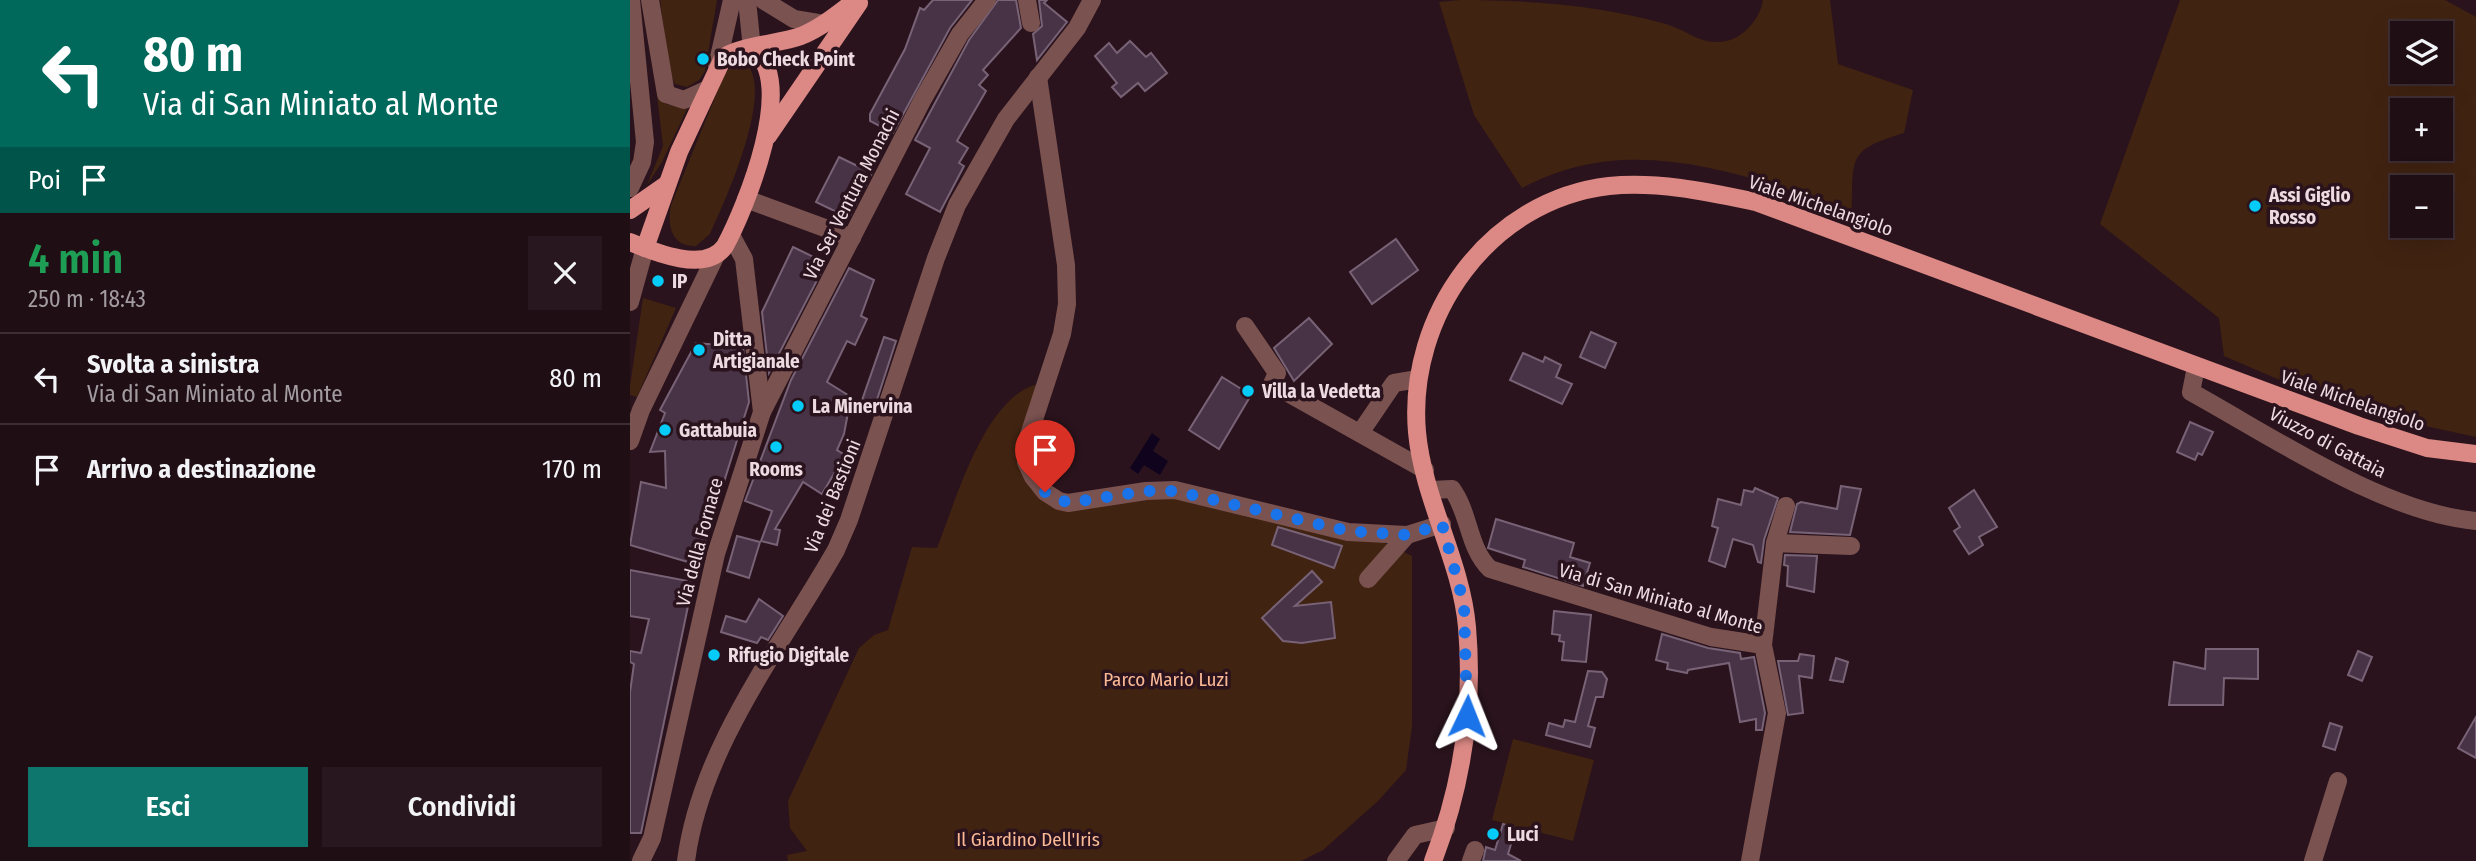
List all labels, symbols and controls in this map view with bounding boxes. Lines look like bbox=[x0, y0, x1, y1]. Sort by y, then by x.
map controls bbox=[2390, 21, 2453, 238]
button: layers bbox=[2390, 21, 2453, 84]
text: 80 m bbox=[143, 25, 243, 84]
icon: left bbox=[28, 28, 119, 119]
place label: Bobo Check Point bbox=[717, 48, 855, 71]
marker: Bobo Check Point bbox=[695, 51, 711, 67]
text: Via di San Miniato al Monte bbox=[143, 85, 499, 123]
button: + bbox=[2390, 98, 2453, 161]
street label: Via Ser Ventura Monachi bbox=[798, 105, 904, 283]
icon: arrive bbox=[75, 161, 113, 199]
text: Poi bbox=[28, 165, 61, 196]
street label: Viale Michelangiolo bbox=[1746, 170, 1896, 241]
button: − bbox=[2390, 175, 2453, 238]
place label: Assi Giglio Rosso bbox=[2268, 184, 2351, 229]
marker: Assi Giglio Rosso bbox=[2247, 198, 2263, 214]
text: 4 min bbox=[28, 234, 123, 284]
button: close bbox=[528, 236, 602, 310]
place label: IP bbox=[672, 270, 688, 293]
marker: IP bbox=[650, 273, 666, 289]
text: 250 m · 18:43 bbox=[28, 285, 146, 313]
place label: Ditta Artigianale bbox=[712, 328, 800, 373]
marker: Ditta Artigianale bbox=[691, 342, 707, 358]
text: Svolta a sinistra bbox=[87, 349, 259, 380]
icon: left bbox=[28, 360, 66, 398]
text: 80 m bbox=[549, 363, 602, 394]
street label: Viale Michelangiolo bbox=[2278, 365, 2428, 436]
text: Via di San Miniato al Monte bbox=[87, 380, 343, 408]
place label: Villa la Vedetta bbox=[1261, 380, 1381, 403]
marker: Villa la Vedetta bbox=[1240, 383, 1256, 399]
place label: La Minervina bbox=[812, 395, 913, 418]
marker: La Minervina bbox=[790, 398, 806, 414]
street label: Viuzzo di Gattaia bbox=[2265, 402, 2390, 483]
place label: Gattabuia bbox=[679, 419, 757, 442]
pin bbox=[1015, 420, 1075, 492]
marker: Gattabuia bbox=[657, 422, 673, 438]
icon: arrive bbox=[1026, 431, 1064, 469]
street label: Via dei Bastioni bbox=[799, 436, 866, 556]
marker: Rooms bbox=[768, 439, 784, 455]
icon: arrive bbox=[28, 451, 66, 489]
text: Arrivo a destinazione bbox=[87, 454, 316, 485]
text: 170 m bbox=[542, 454, 602, 485]
place label: Rooms bbox=[749, 458, 803, 481]
street label: Via della Fornace bbox=[671, 475, 728, 609]
street label: Via di San Miniato al Monte bbox=[1556, 558, 1766, 639]
place label: Rifugio Digitale bbox=[728, 644, 850, 667]
marker: Rifugio Digitale bbox=[706, 647, 722, 663]
park label: Parco Mario Luzi bbox=[1103, 668, 1229, 691]
position arrow bbox=[1430, 679, 1504, 753]
button: Esci bbox=[28, 767, 308, 847]
button: Condividi bbox=[322, 767, 602, 847]
place label: Luci bbox=[1507, 823, 1539, 846]
marker: Luci bbox=[1485, 826, 1501, 842]
park label: Il Giardino Dell'Iris bbox=[956, 828, 1100, 851]

